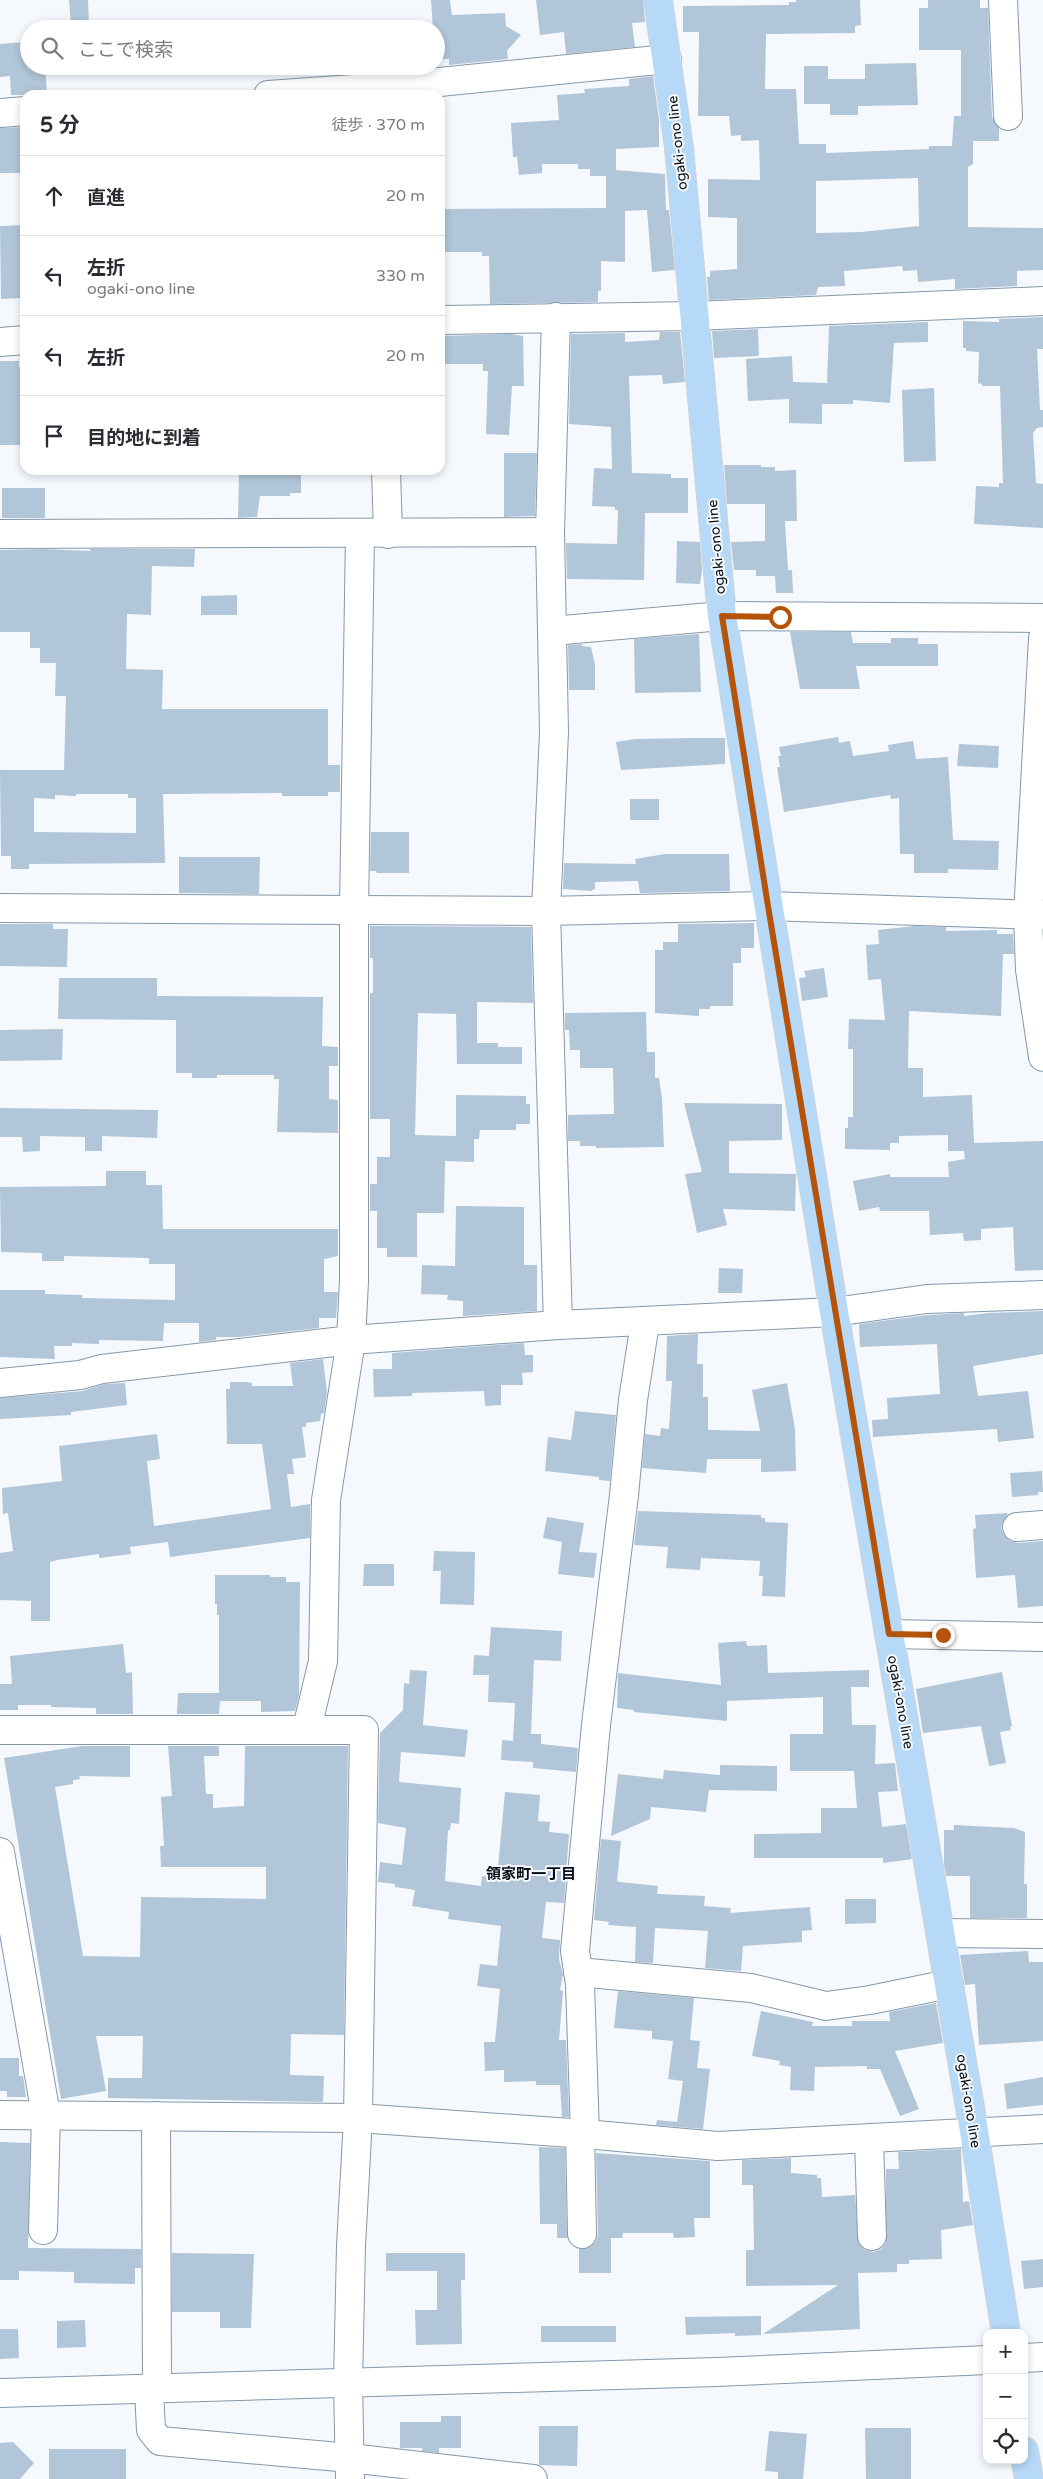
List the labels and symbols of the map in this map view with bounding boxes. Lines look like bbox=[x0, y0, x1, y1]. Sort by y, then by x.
street label: ogaki-ono line bbox=[664, 95, 691, 191]
street label: ogaki-ono line bbox=[704, 499, 729, 595]
route start bbox=[769, 606, 792, 629]
route end bbox=[932, 1624, 955, 1647]
street label: ogaki-ono line bbox=[884, 1654, 917, 1750]
district label: 領家町一丁目 bbox=[486, 1865, 576, 1883]
street label: ogaki-ono line bbox=[953, 2053, 984, 2149]

